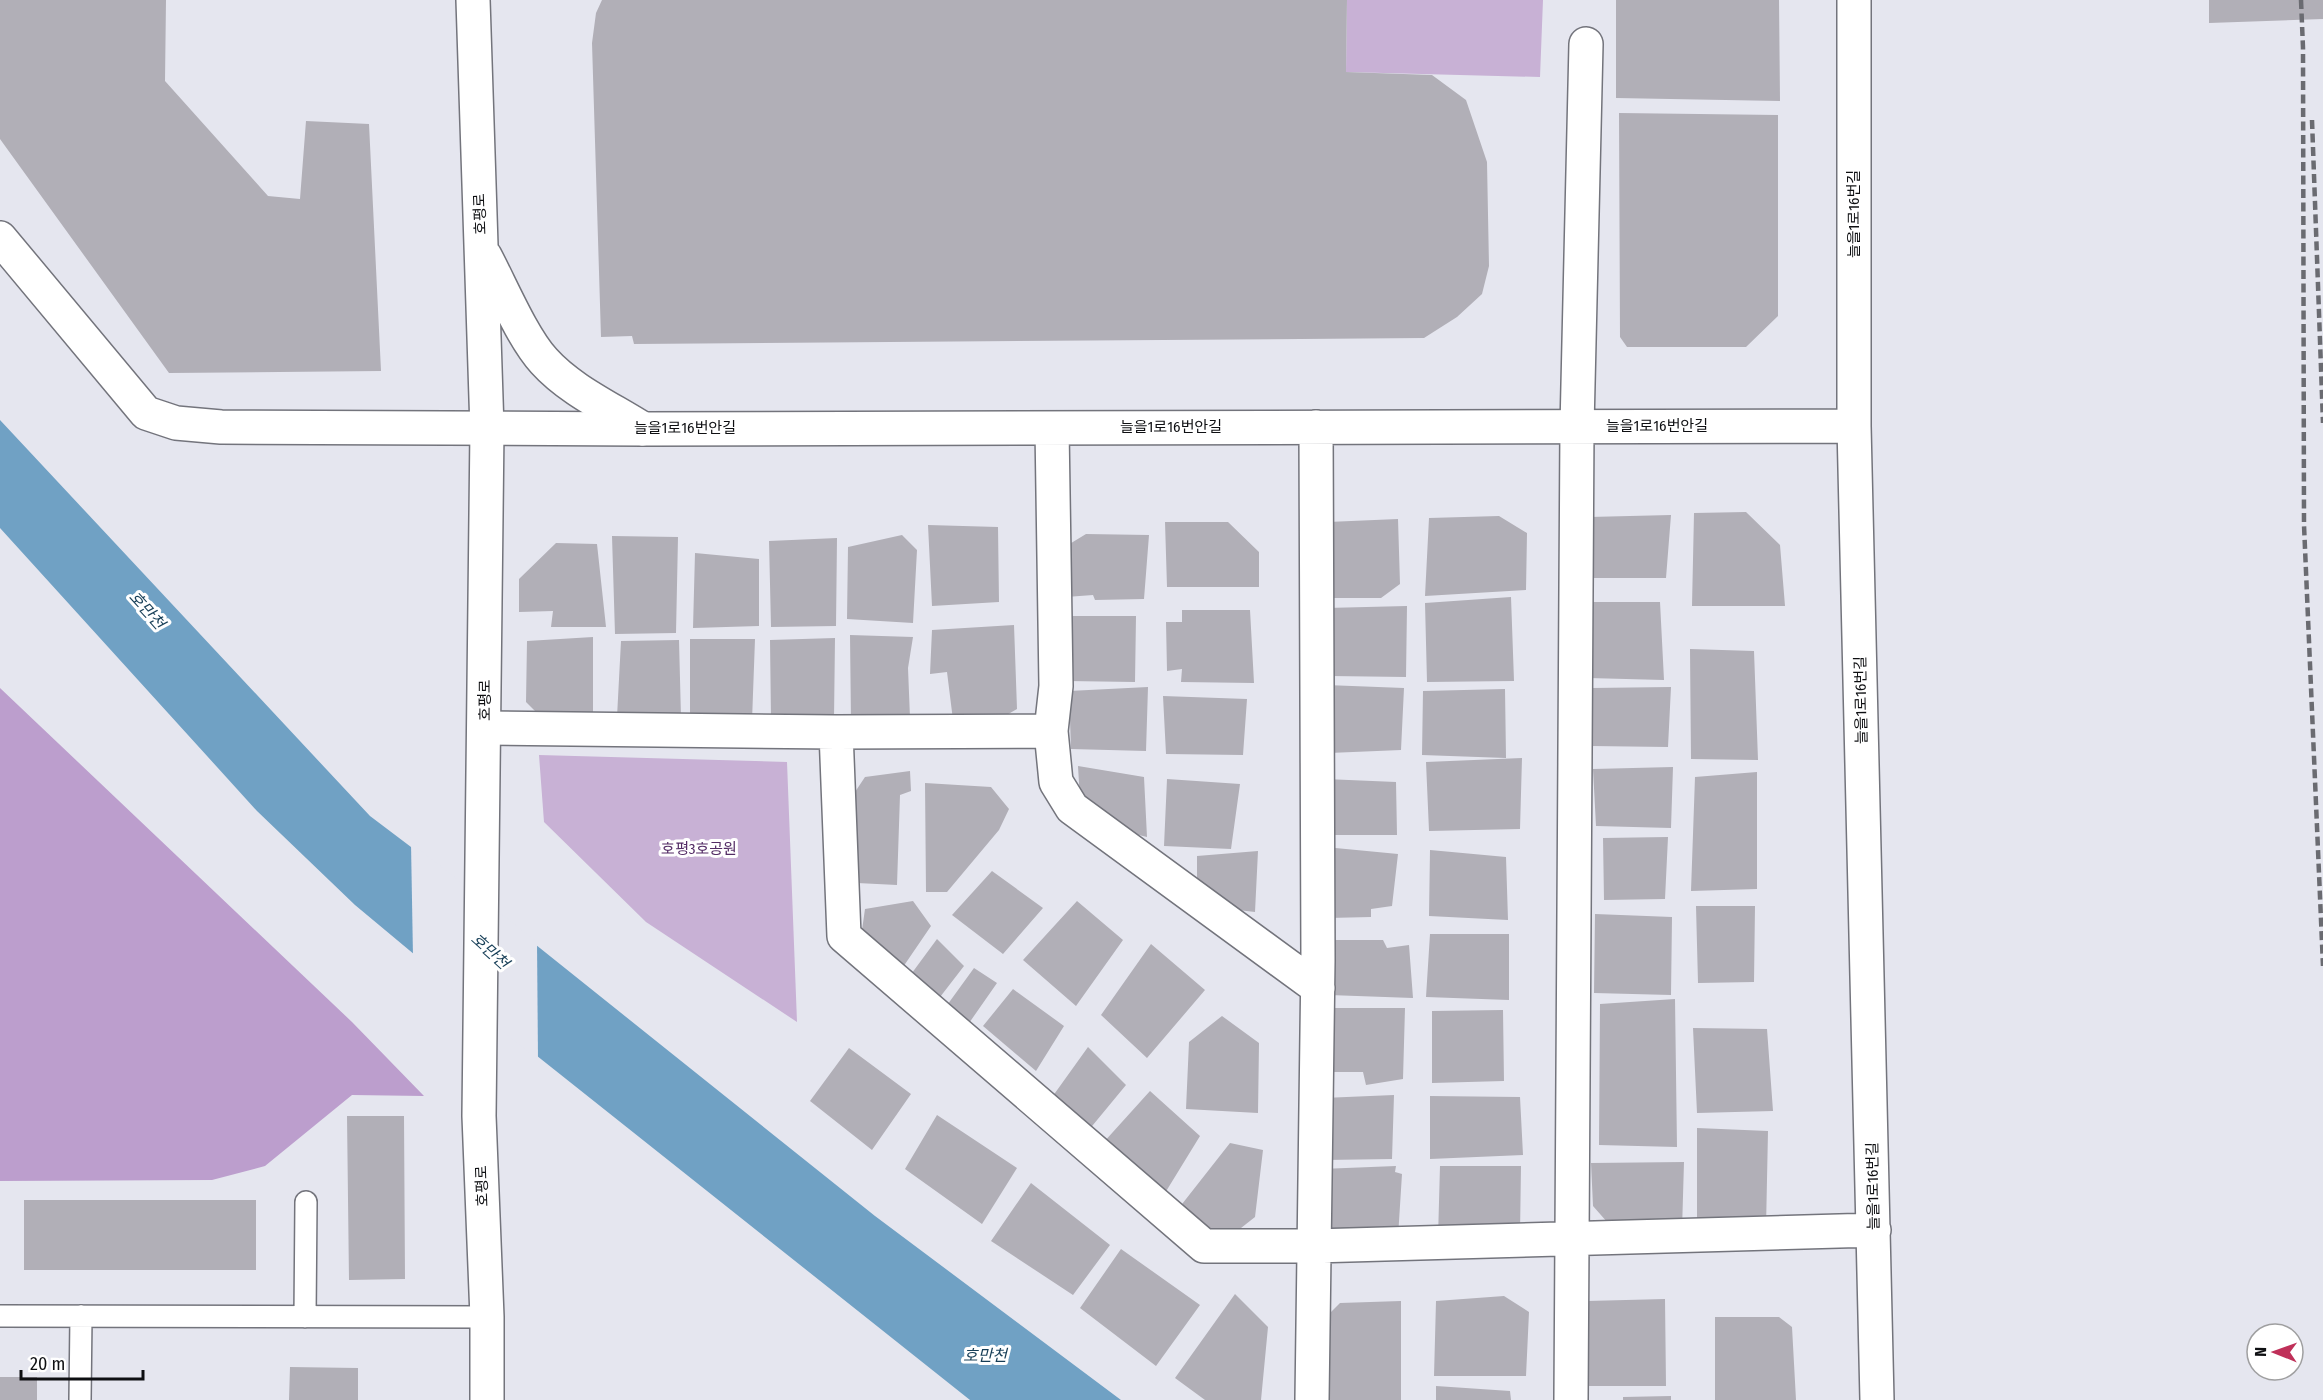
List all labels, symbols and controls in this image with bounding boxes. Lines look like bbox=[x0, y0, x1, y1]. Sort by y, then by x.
street label: 늘을1로16번길 bbox=[1845, 170, 1863, 258]
street label: 호평로 bbox=[470, 193, 490, 235]
street label: 늘을1로16번안길 bbox=[1606, 417, 1708, 435]
street label: 늘을1로16번안길 bbox=[1120, 418, 1222, 436]
street label: 늘을1로16번안길 bbox=[634, 419, 736, 437]
water label: 호만천 bbox=[125, 587, 170, 634]
street label: 늘을1로16번길 bbox=[1851, 656, 1871, 744]
street label: 호평로 bbox=[476, 679, 494, 721]
park label: 호평3호공원 bbox=[661, 840, 737, 858]
water label: 호만천 bbox=[467, 929, 514, 974]
street label: 늘을1로16번길 bbox=[1863, 1142, 1883, 1230]
street label: 호평로 bbox=[472, 1165, 492, 1207]
north arrow bbox=[2245, 1322, 2305, 1382]
scale bar bbox=[21, 1343, 142, 1381]
water label: 호만천 bbox=[963, 1346, 1009, 1365]
text: N bbox=[2251, 1347, 2270, 1357]
text: 20 m bbox=[30, 1353, 65, 1375]

